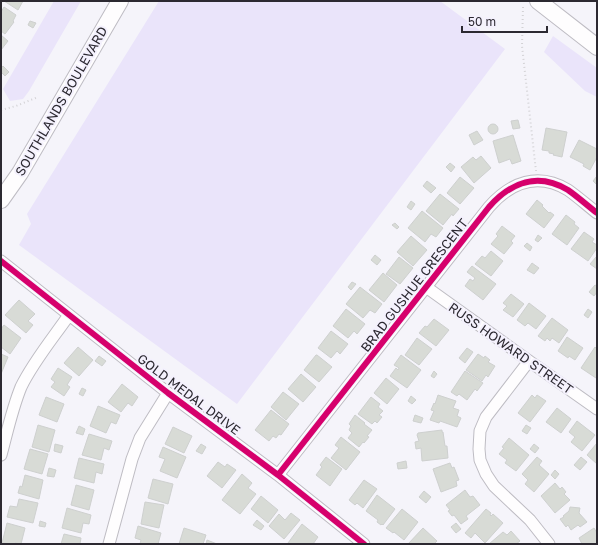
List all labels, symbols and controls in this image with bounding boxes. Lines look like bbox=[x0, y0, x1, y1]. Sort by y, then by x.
scale bar bbox=[462, 8, 547, 34]
text: 50 m bbox=[468, 14, 496, 29]
street label: SOUTHLANDS BOULEVARD bbox=[12, 23, 110, 179]
street label: BRAD GUSHUE CRESCENT bbox=[357, 215, 471, 355]
street label: RUSS HOWARD STREET bbox=[446, 299, 576, 397]
street label: GOLD MEDAL DRIVE bbox=[134, 350, 244, 438]

